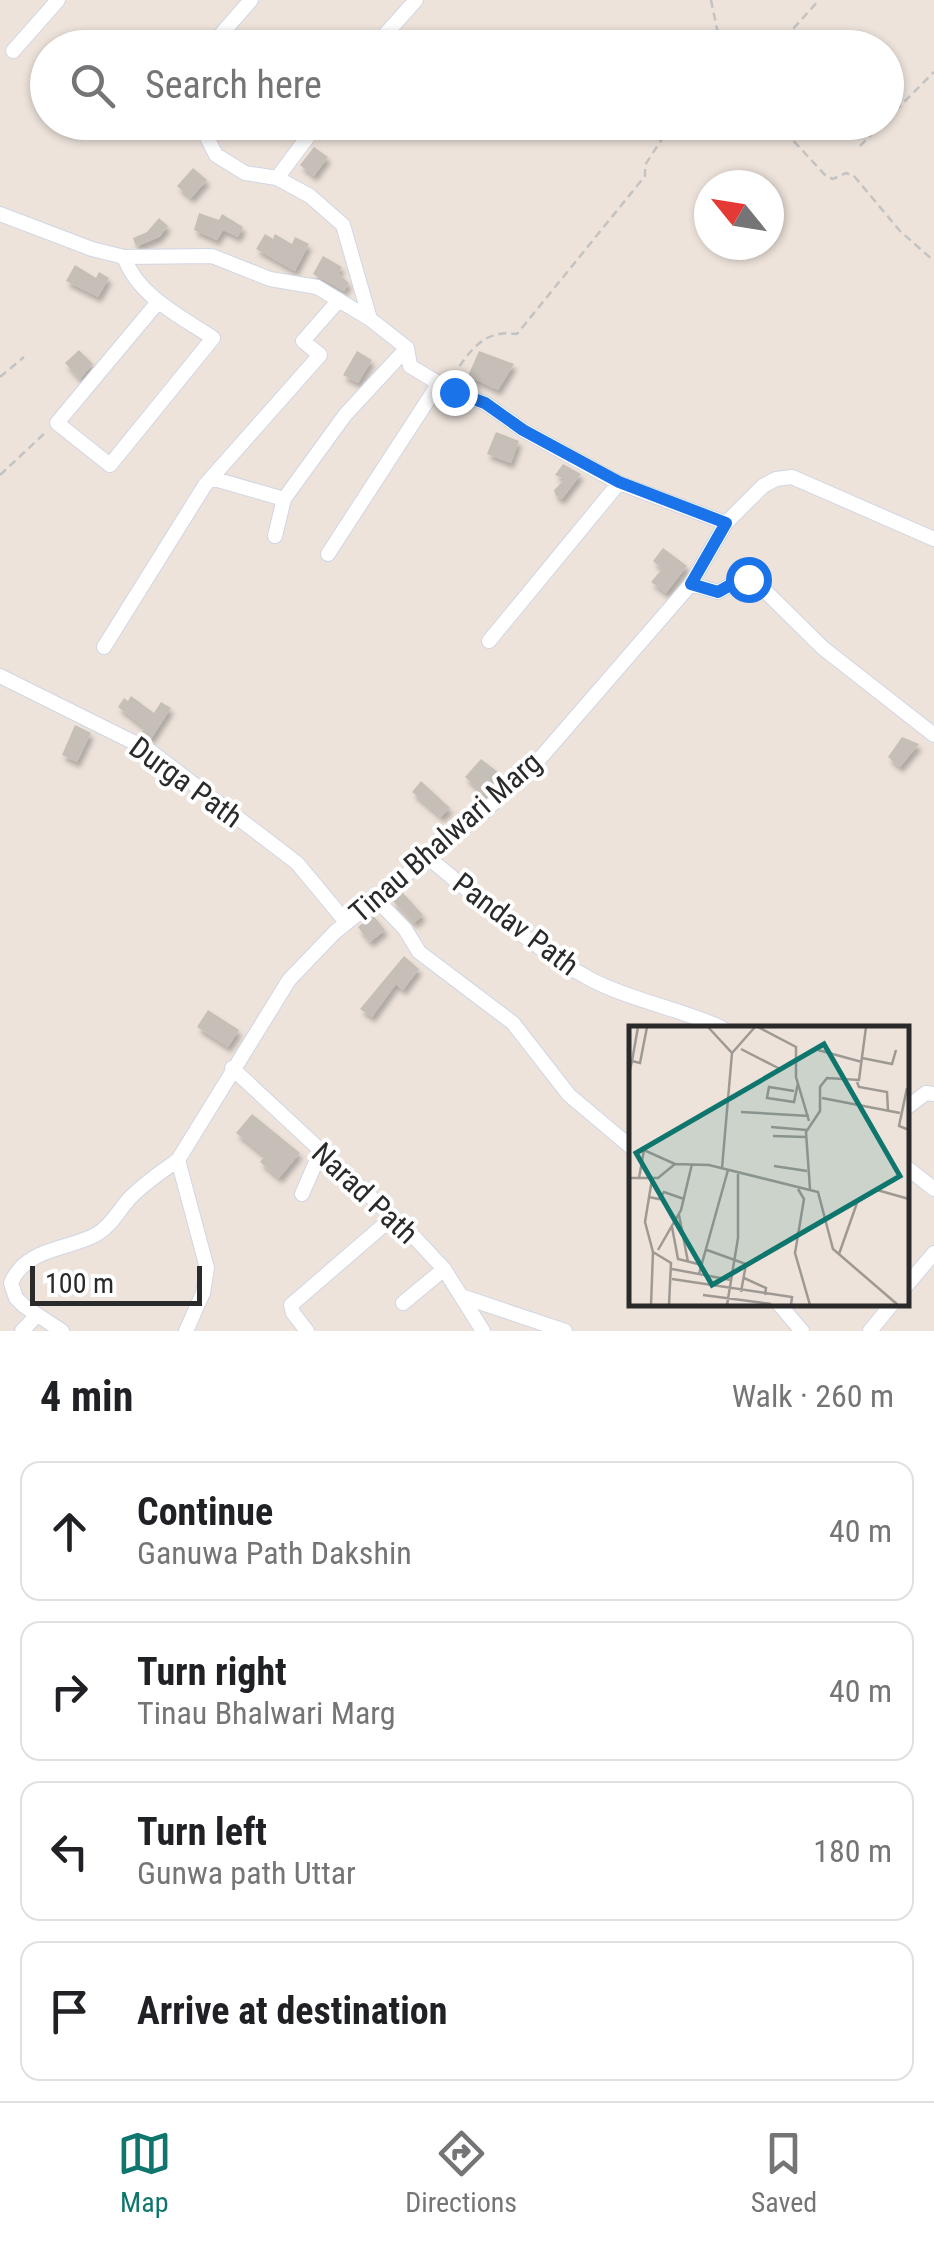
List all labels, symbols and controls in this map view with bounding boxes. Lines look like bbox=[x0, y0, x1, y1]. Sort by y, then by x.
search box bbox=[30, 30, 904, 140]
icon: search bbox=[65, 58, 120, 113]
text: Search here bbox=[145, 63, 322, 107]
north arrow bbox=[694, 170, 784, 260]
route end bbox=[432, 370, 478, 416]
route start bbox=[726, 557, 772, 603]
street label: Durga Path bbox=[123, 729, 249, 835]
street label: Tinau Bhalwari Marg bbox=[342, 744, 548, 930]
street label: Pandav Path bbox=[446, 865, 586, 983]
inset map bbox=[629, 1026, 909, 1306]
street label: Narad Path bbox=[305, 1135, 425, 1251]
scale bar bbox=[30, 1261, 202, 1306]
text: 100 m bbox=[45, 1267, 114, 1300]
text: 4 min bbox=[40, 1372, 133, 1421]
text: Walk · 260 m bbox=[732, 1377, 894, 1415]
text: Continue bbox=[137, 1490, 273, 1534]
icon: ahead bbox=[42, 1504, 97, 1559]
text: 40 m bbox=[829, 1512, 892, 1550]
text: Ganuwa Path Dakshin bbox=[137, 1534, 412, 1572]
text: Turn right bbox=[137, 1650, 287, 1694]
icon: right bbox=[42, 1664, 97, 1719]
text: 40 m bbox=[829, 1672, 892, 1710]
text: Tinau Bhalwari Marg bbox=[137, 1694, 396, 1732]
text: Turn left bbox=[137, 1810, 267, 1854]
icon: left bbox=[42, 1824, 97, 1879]
text: 180 m bbox=[813, 1832, 892, 1870]
text: Gunwa path Uttar bbox=[137, 1854, 356, 1892]
icon: arrive bbox=[42, 1984, 97, 2039]
text: Arrive at destination bbox=[137, 1989, 447, 2033]
tab: Map bbox=[117, 2126, 172, 2219]
tab: Directions bbox=[405, 2126, 517, 2219]
tab: Saved bbox=[751, 2126, 817, 2219]

